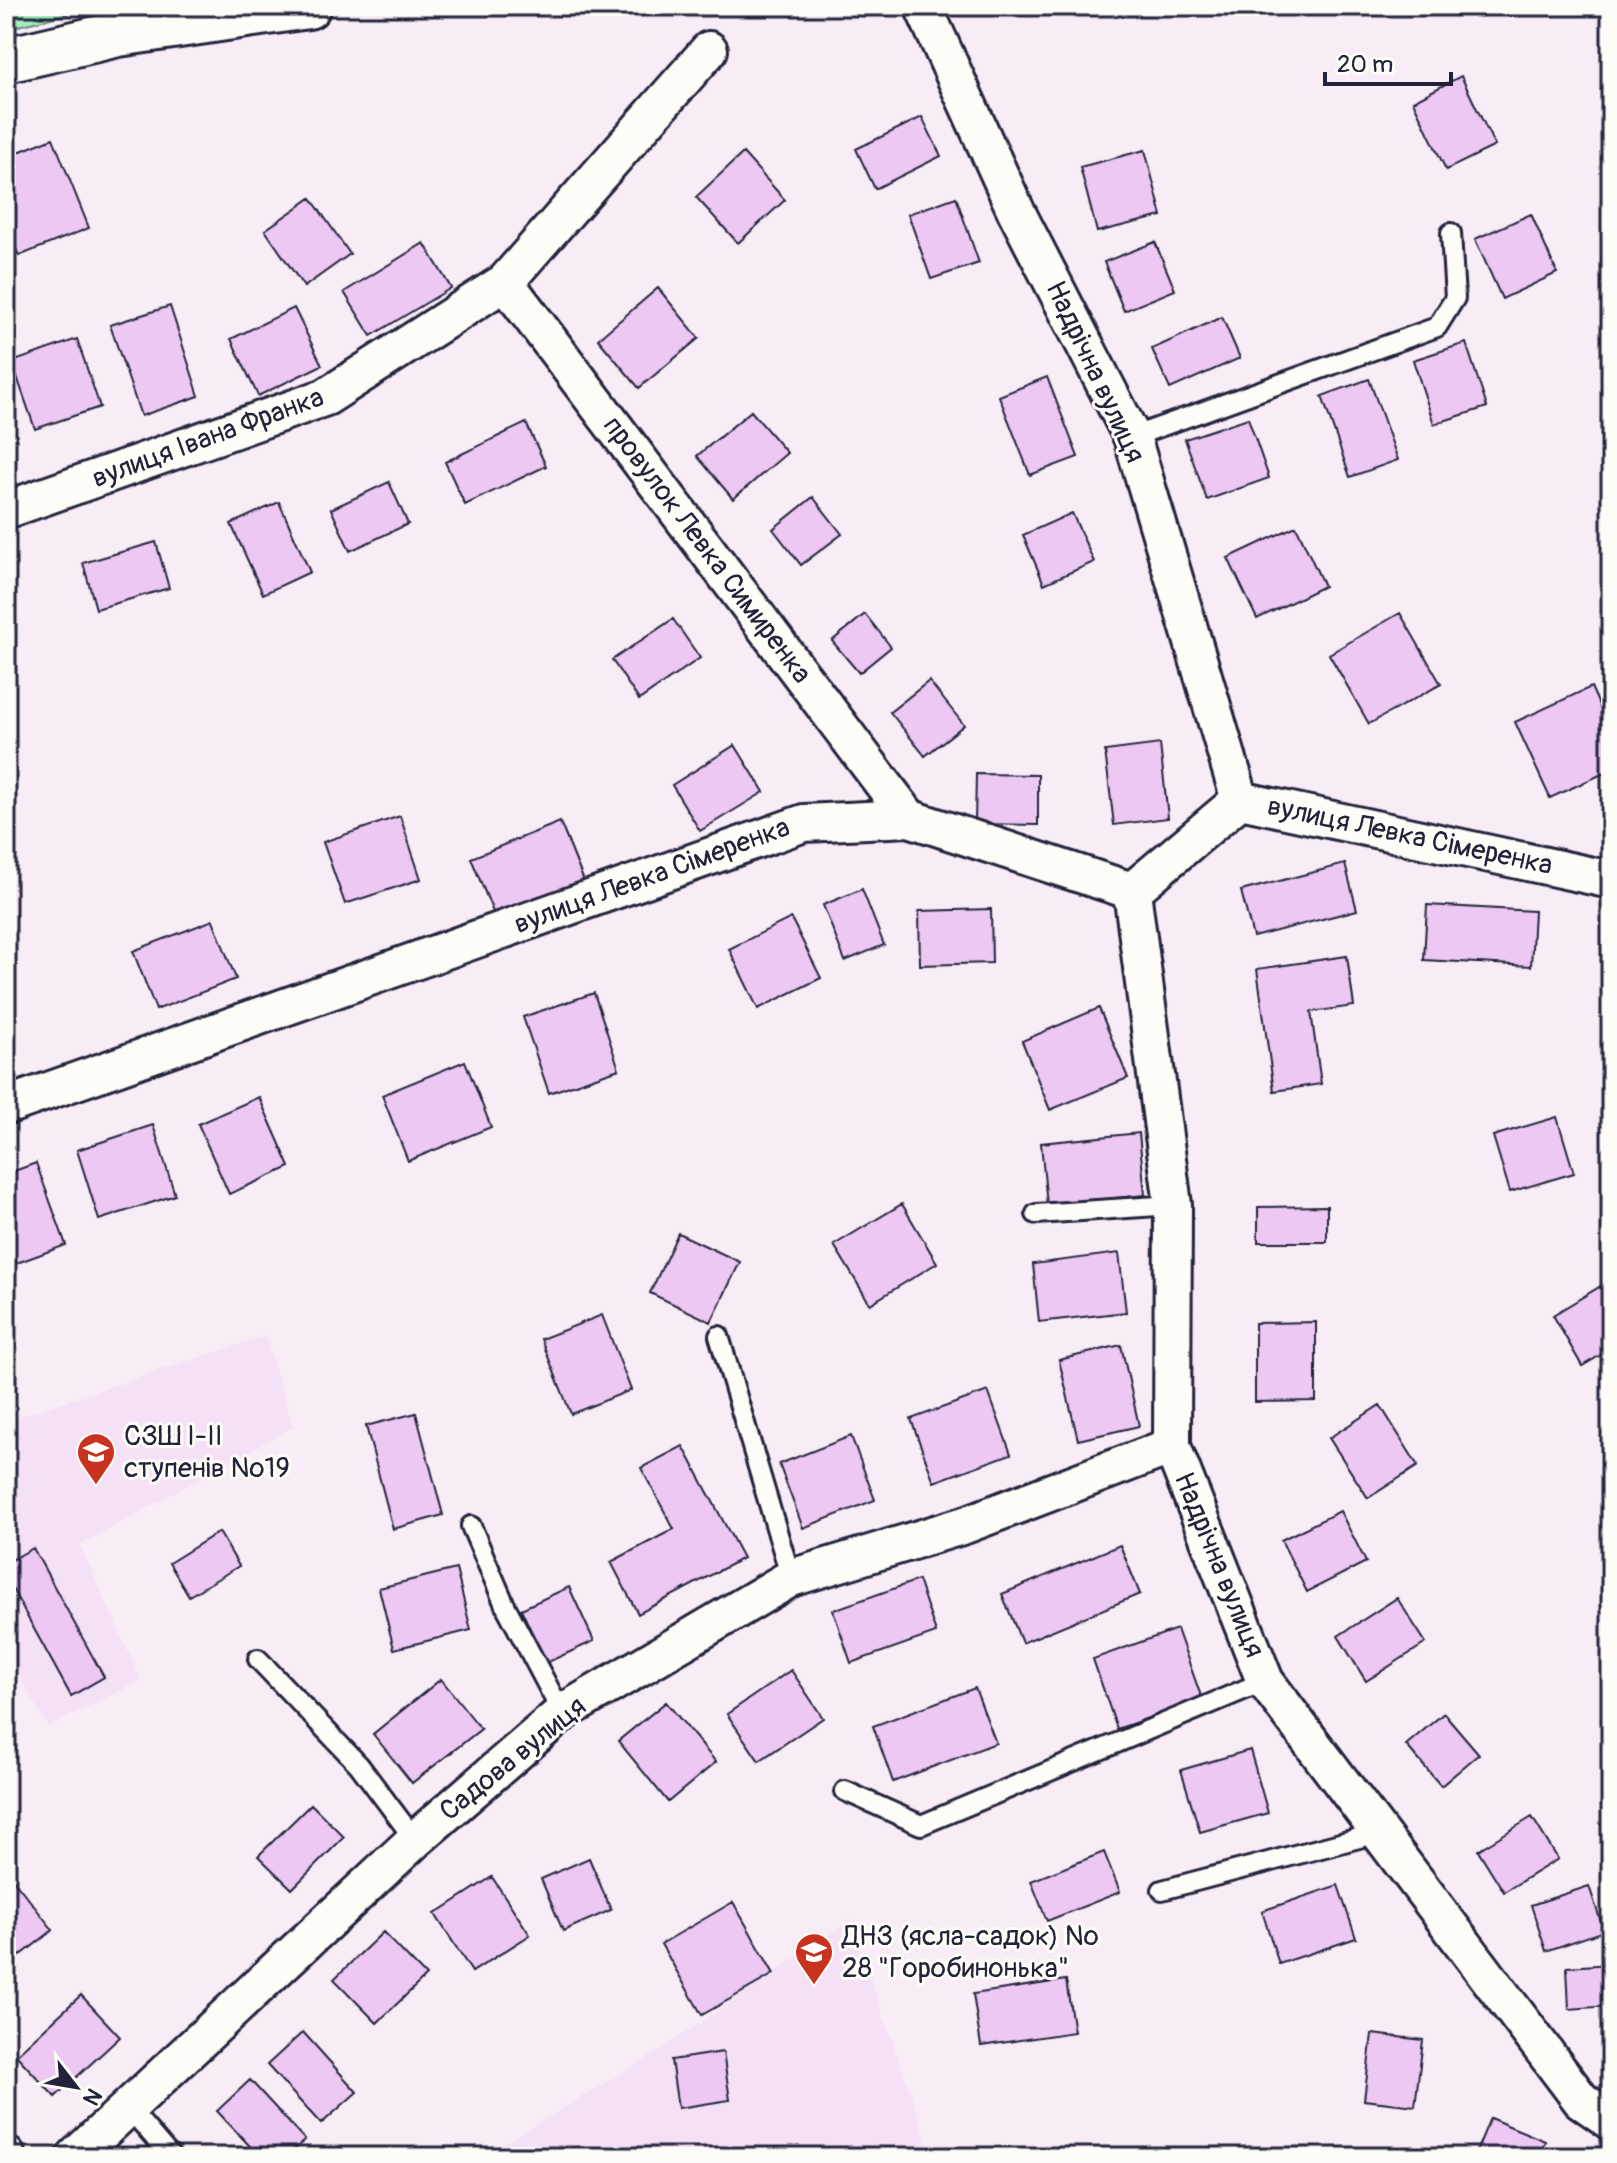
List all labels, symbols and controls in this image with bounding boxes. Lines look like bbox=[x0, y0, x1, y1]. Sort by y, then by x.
scale bar bbox=[1325, 36, 1451, 86]
text: 20 m bbox=[1337, 50, 1393, 79]
street label: Надрічна вулиця bbox=[1038, 276, 1152, 468]
street label: вулиця Івана Франка bbox=[87, 380, 329, 496]
street label: провулок Левка Симиренка bbox=[595, 409, 819, 691]
street label: вулиця Левка Сімеренка bbox=[1264, 789, 1556, 883]
street label: вулиця Левка Сімеренка bbox=[509, 810, 795, 942]
place label: СЗШ I-II ступенів №19 bbox=[124, 1419, 290, 1486]
school or university icon: СЗШ I-II ступенів №19 bbox=[75, 1431, 117, 1486]
street label: Надрічна вулиця bbox=[1166, 1467, 1272, 1663]
street label: Садова вулиця bbox=[433, 1689, 593, 1829]
place label: ДНЗ (ясла-садок) № 28 "Горобинонька" bbox=[841, 1919, 1099, 1986]
school or university icon: ДНЗ (ясла-садок) № 28 "Горобинонька" bbox=[793, 1931, 835, 1986]
north arrow bbox=[36, 2047, 116, 2127]
text: N bbox=[76, 2083, 108, 2110]

